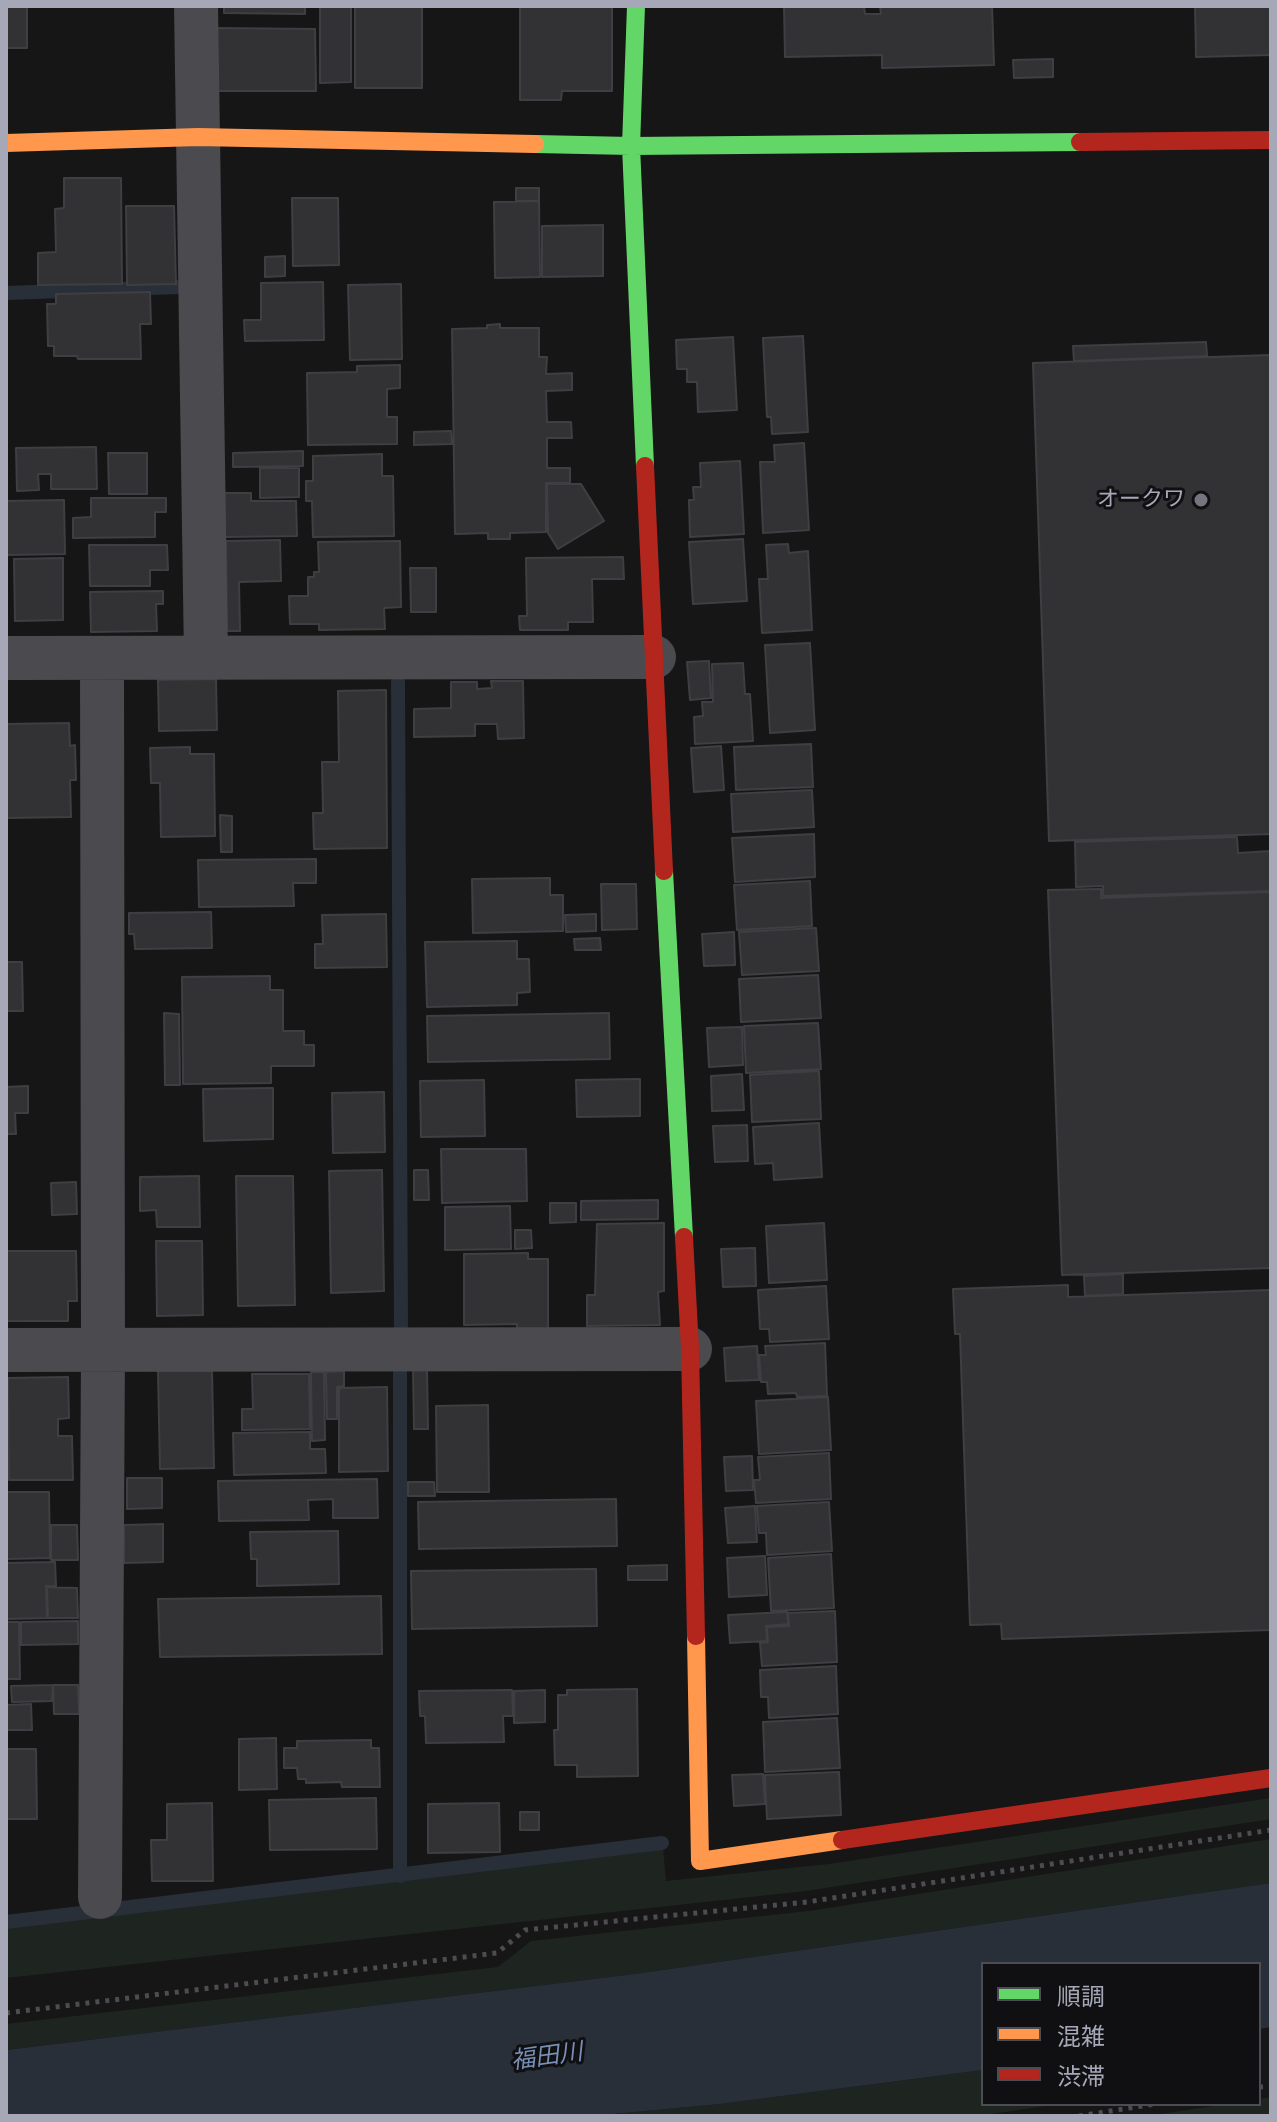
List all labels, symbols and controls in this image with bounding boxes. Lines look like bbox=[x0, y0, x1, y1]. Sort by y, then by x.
place label: オークワ bbox=[1097, 487, 1185, 513]
marker: オークワ bbox=[1192, 491, 1210, 509]
legend bbox=[981, 1962, 1261, 2106]
text: 順調 bbox=[1057, 1981, 1105, 2012]
text: 混雑 bbox=[1057, 2021, 1105, 2052]
water label: 福田川 bbox=[509, 2038, 585, 2076]
text: 渋滞 bbox=[1057, 2061, 1105, 2092]

